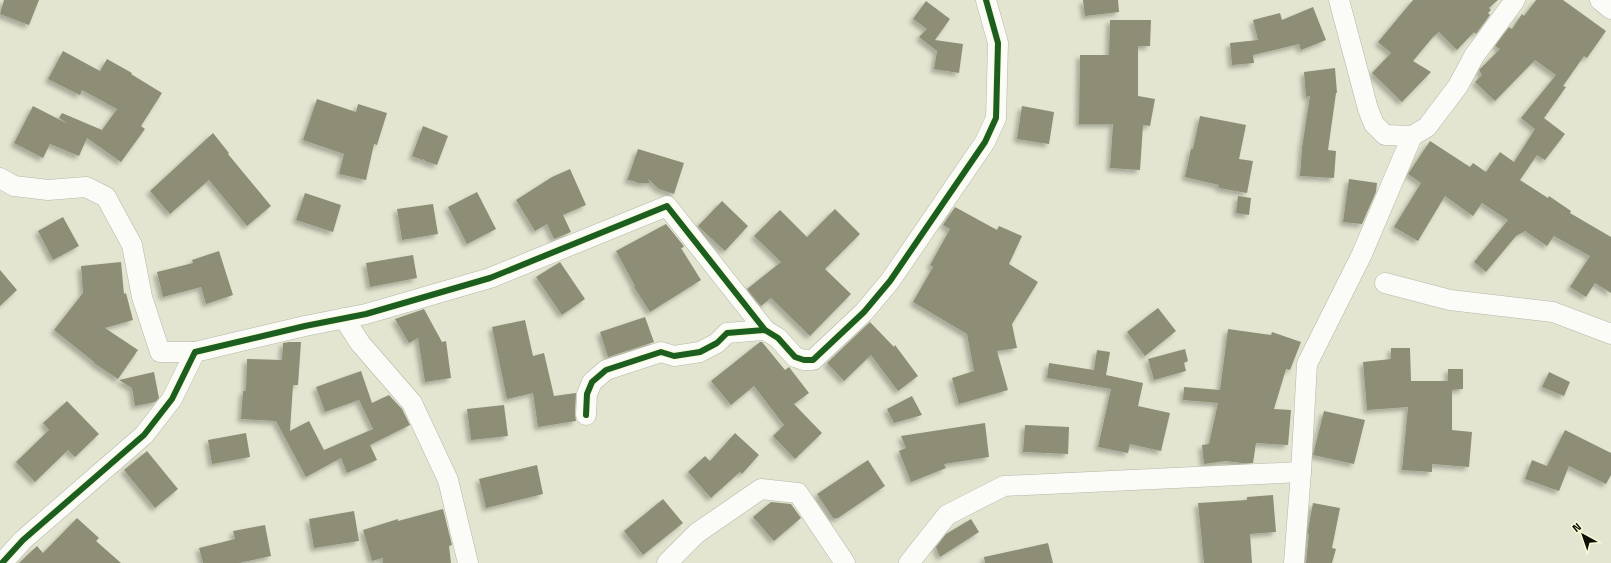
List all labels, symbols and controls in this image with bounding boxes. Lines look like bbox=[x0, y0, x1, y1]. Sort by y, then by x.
north arrow bbox=[1563, 515, 1603, 555]
text: N bbox=[1569, 519, 1585, 536]

